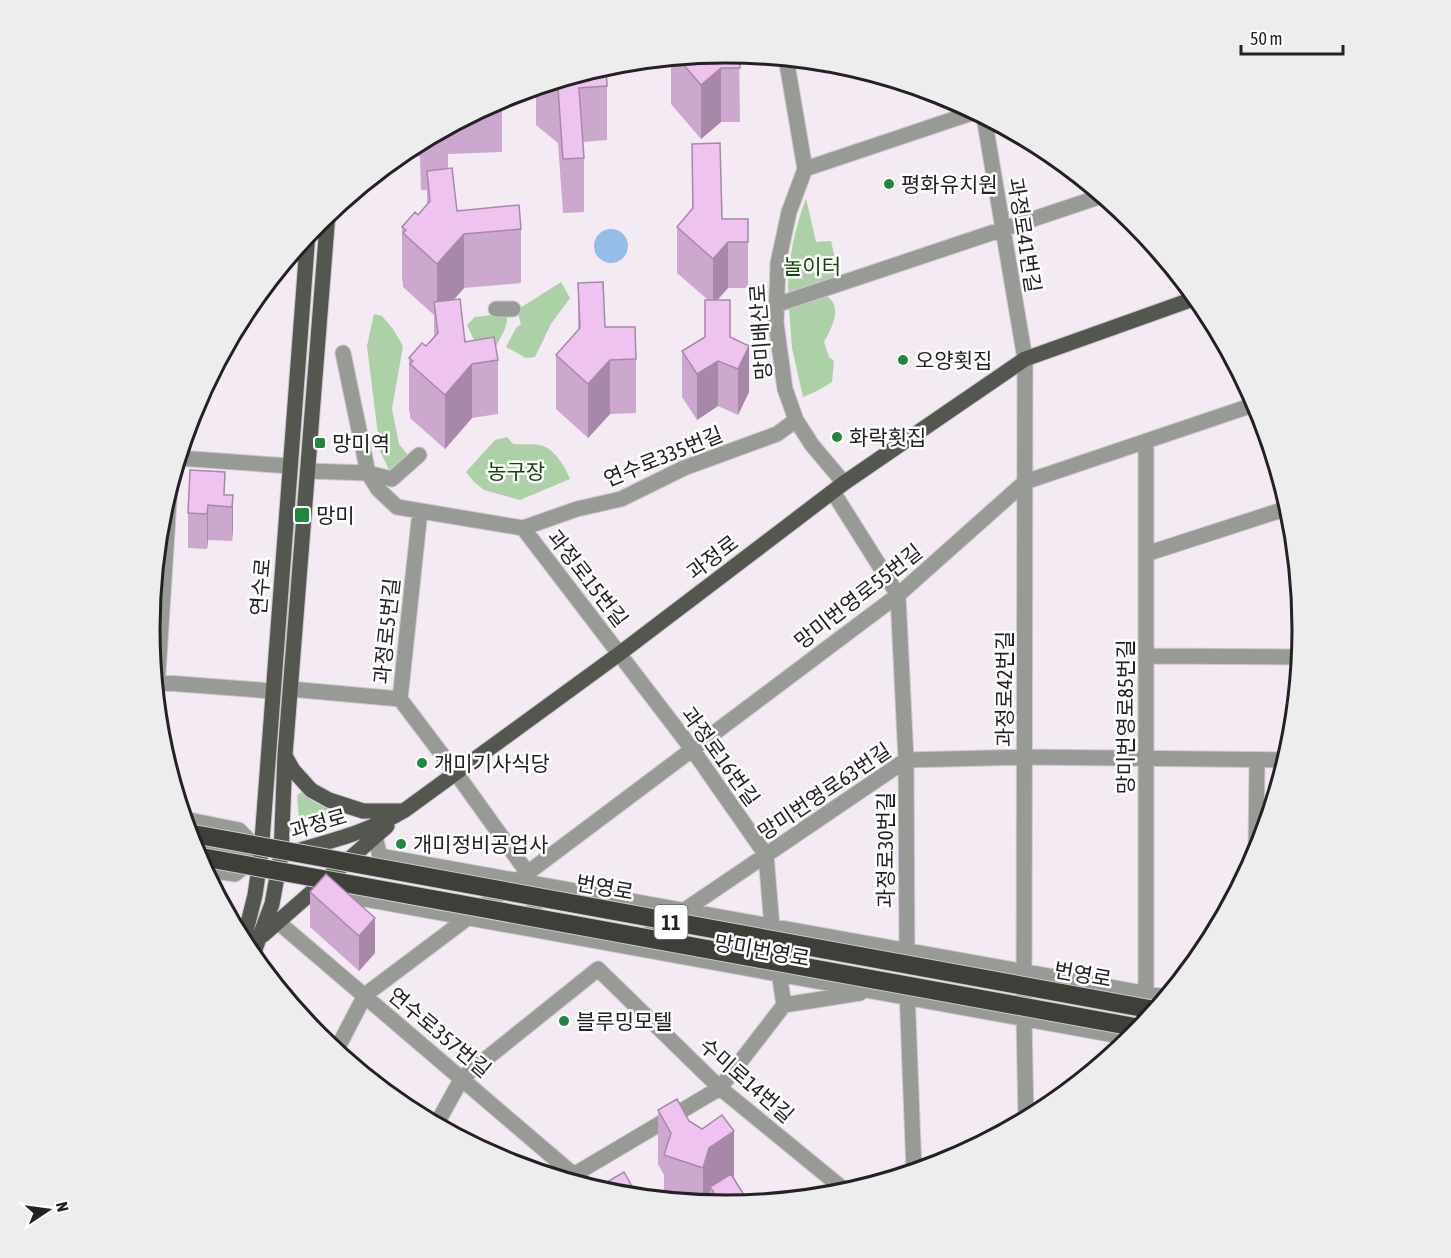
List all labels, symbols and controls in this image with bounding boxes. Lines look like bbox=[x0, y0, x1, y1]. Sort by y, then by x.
scale bar bbox=[1241, 18, 1343, 56]
text: 50 m bbox=[1250, 28, 1282, 49]
place label: 평화유치원 bbox=[901, 172, 998, 196]
street label: 과정로41번길 bbox=[1004, 176, 1046, 294]
marker: 평화유치원 bbox=[882, 177, 896, 191]
park label: 놀이터 bbox=[783, 254, 841, 278]
street label: 망미배산로 bbox=[745, 283, 775, 381]
place label: 오양횟집 bbox=[915, 348, 992, 372]
marker: 오양횟집 bbox=[896, 353, 910, 367]
street label: 연수로335번길 bbox=[600, 421, 726, 491]
place label: 화락횟집 bbox=[849, 425, 926, 449]
marker: 화락횟집 bbox=[830, 430, 844, 444]
place label: 망미역 bbox=[332, 431, 390, 455]
marker: 망미역 bbox=[313, 436, 327, 450]
park label: 농구장 bbox=[487, 459, 545, 483]
place label: 망미 bbox=[316, 503, 355, 527]
marker: 망미 bbox=[293, 506, 311, 524]
street label: 과정로15번길 bbox=[543, 525, 633, 631]
street label: 과정로 bbox=[682, 530, 742, 584]
street label: 망미번영로55번길 bbox=[790, 539, 926, 653]
street label: 연수로 bbox=[246, 557, 274, 617]
street label: 과정로5번길 bbox=[369, 577, 403, 685]
street label: 과정로42번길 bbox=[992, 631, 1016, 747]
street label: 망미번영로85번길 bbox=[1113, 640, 1137, 794]
street label: 과정로16번길 bbox=[677, 702, 765, 810]
street label: 망미번영로63번길 bbox=[753, 738, 895, 844]
place label: 개미기사식당 bbox=[434, 751, 550, 775]
marker: 개미기사식당 bbox=[415, 756, 429, 770]
street label: 과정로30번길 bbox=[873, 792, 897, 908]
street label: 과정로 bbox=[287, 803, 349, 843]
place label: 개미정비공업사 bbox=[413, 832, 548, 856]
marker: 개미정비공업사 bbox=[394, 837, 408, 851]
street label: 번영로 bbox=[574, 870, 636, 904]
road number: 11 bbox=[654, 905, 688, 939]
street label: 망미번영로 bbox=[712, 930, 812, 970]
street label: 번영로 bbox=[1052, 957, 1114, 991]
street label: 연수로357번길 bbox=[384, 982, 496, 1082]
place label: 블루밍모텔 bbox=[576, 1009, 673, 1033]
marker: 블루밍모텔 bbox=[557, 1014, 571, 1028]
street label: 수미로14번길 bbox=[695, 1033, 799, 1127]
north arrow bbox=[18, 1180, 78, 1240]
text: N bbox=[53, 1200, 72, 1213]

